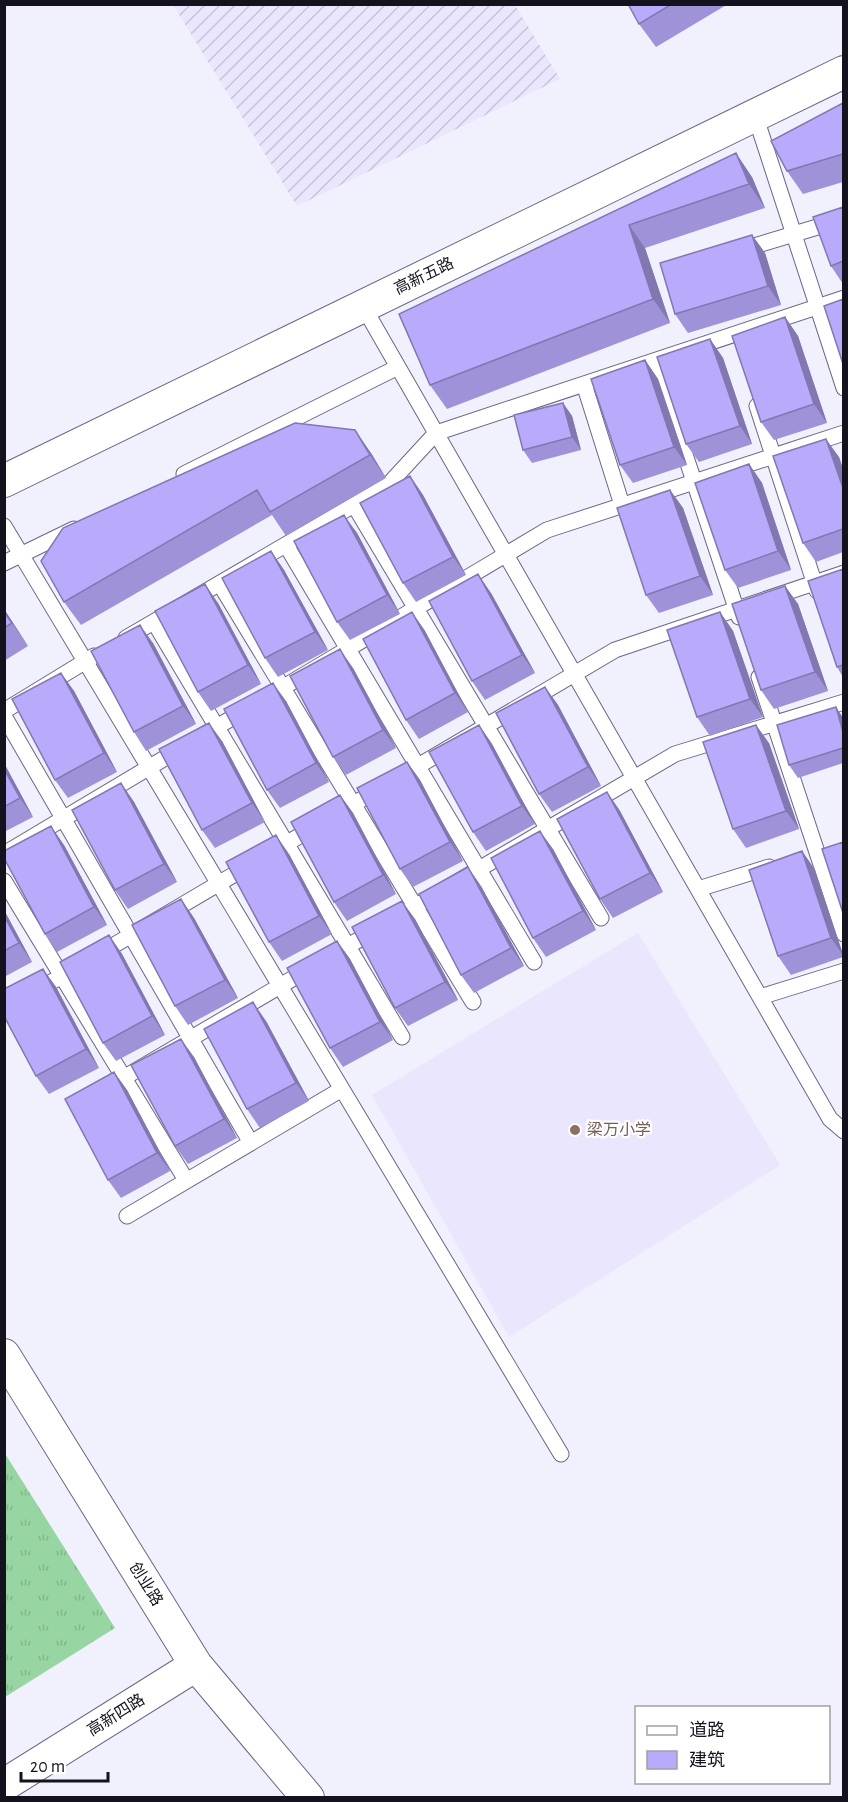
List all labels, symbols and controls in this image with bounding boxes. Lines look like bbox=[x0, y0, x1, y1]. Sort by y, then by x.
street label: 高新五路 bbox=[391, 254, 456, 297]
place label: 梁万小学 bbox=[587, 1121, 651, 1138]
marker: 梁万小学 bbox=[568, 1123, 582, 1137]
street label: 创业路 bbox=[126, 1559, 166, 1609]
street label: 高新四路 bbox=[84, 1690, 147, 1739]
legend bbox=[635, 1706, 830, 1784]
text: 道路 bbox=[689, 1720, 725, 1740]
scale bar bbox=[21, 1745, 108, 1783]
text: 建筑 bbox=[689, 1750, 725, 1770]
text: 20 m bbox=[30, 1758, 65, 1776]

